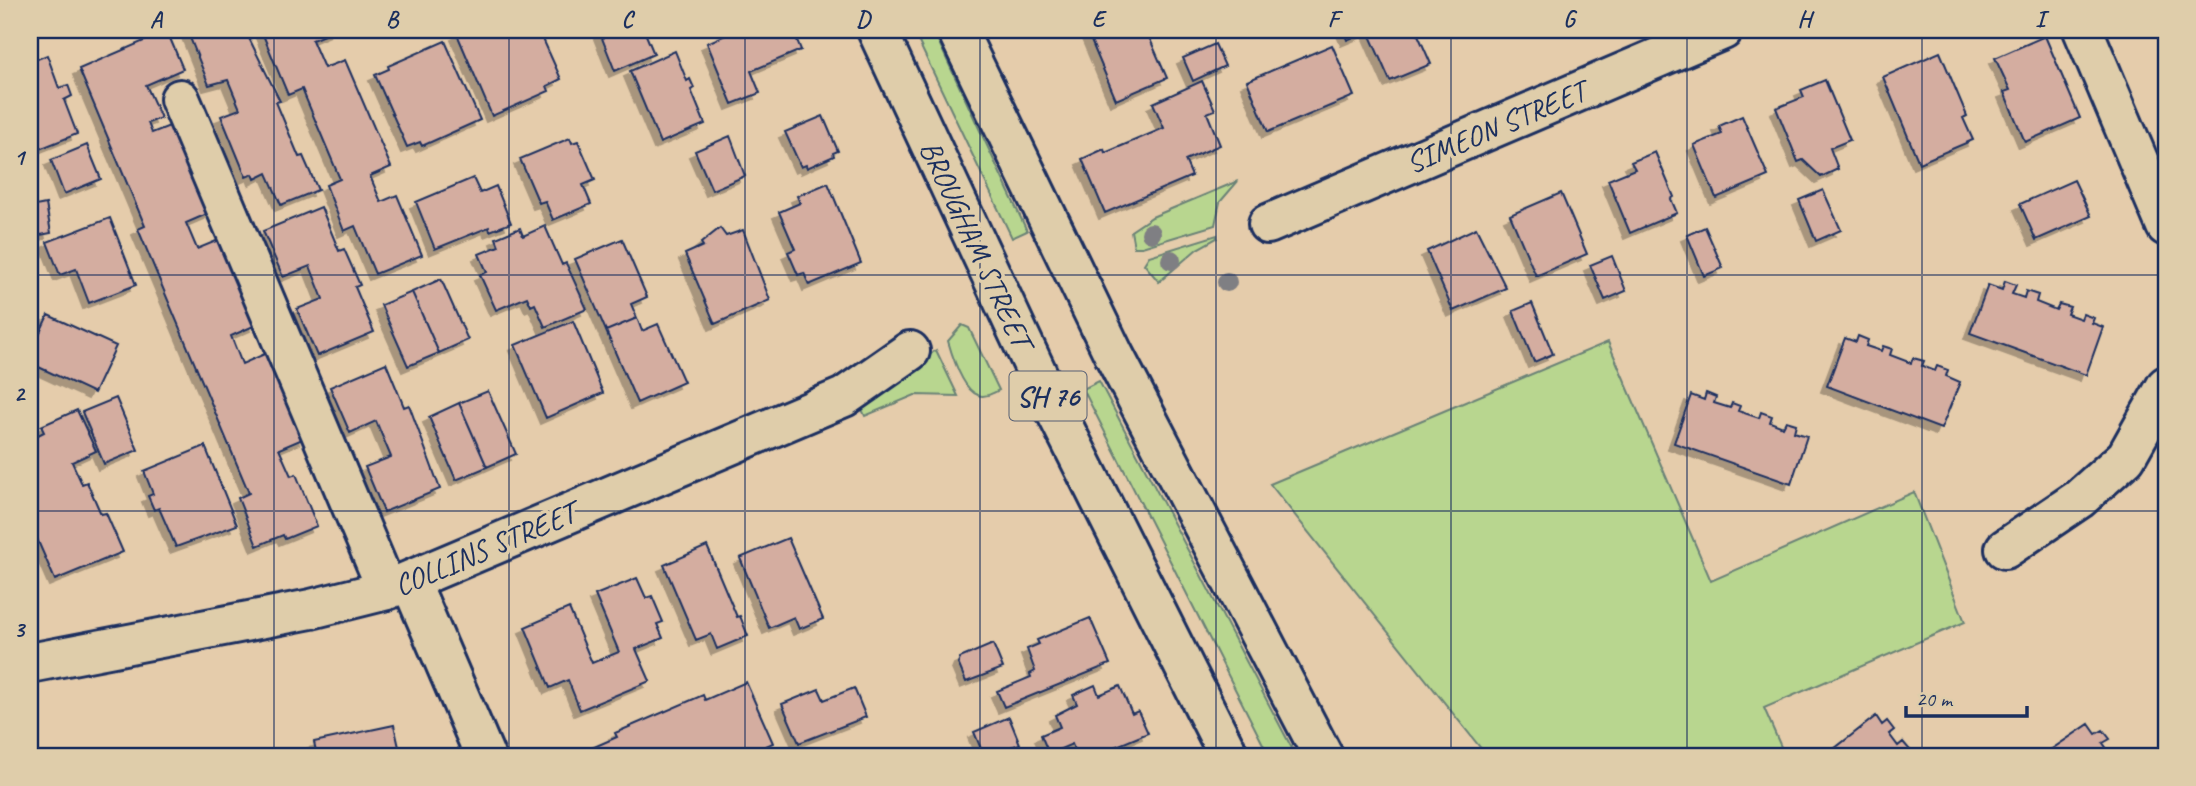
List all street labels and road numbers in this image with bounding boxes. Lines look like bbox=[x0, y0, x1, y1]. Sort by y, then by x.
street label: SIMEON STREET bbox=[1400, 70, 1597, 182]
street label: BROUGHAM STREET bbox=[911, 134, 1044, 360]
road number: SH 76 bbox=[1010, 372, 1086, 420]
street label: COLLINS STREET bbox=[388, 491, 588, 604]

